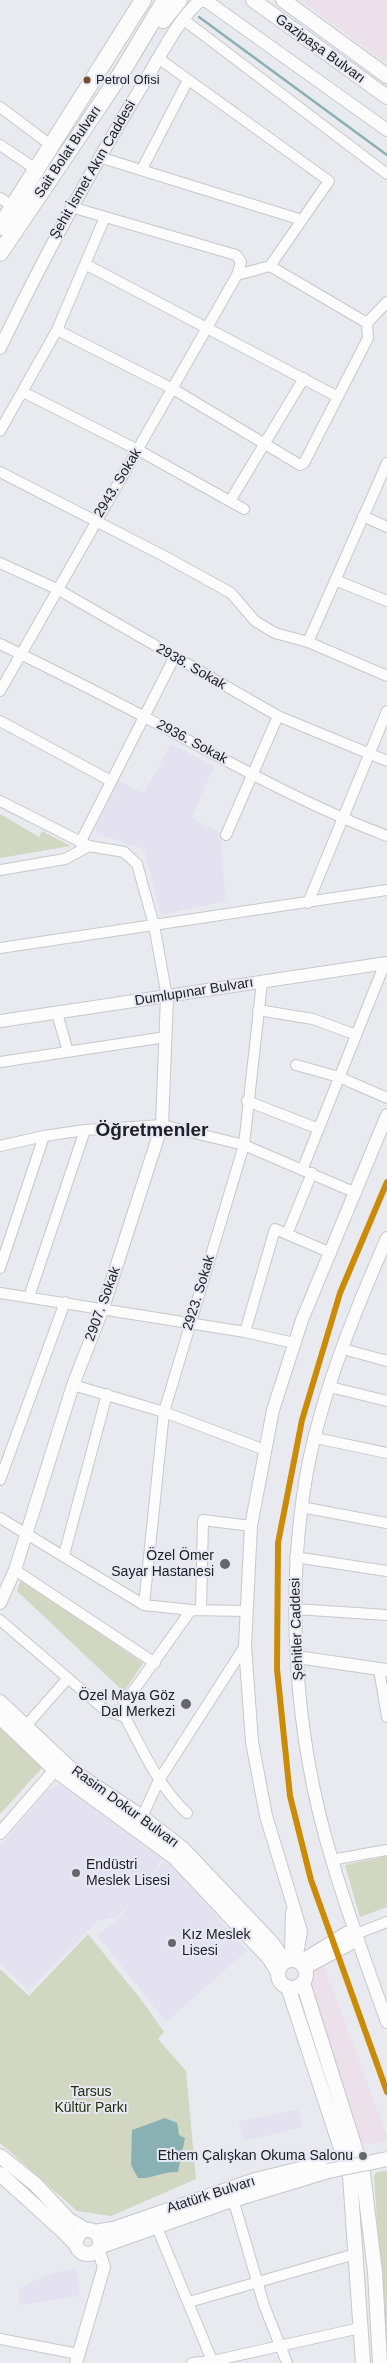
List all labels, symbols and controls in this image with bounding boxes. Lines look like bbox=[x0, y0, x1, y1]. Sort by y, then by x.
street label: Gazipaşa Bulvarı bbox=[272, 11, 368, 87]
place label: Petrol Ofisi bbox=[96, 72, 160, 88]
marker: Petrol Ofisi bbox=[82, 75, 92, 85]
street label: Şehit İsmet Akın Caddesi bbox=[46, 98, 140, 242]
street label: Sait Bolat Bulvarı bbox=[31, 103, 105, 201]
street label: 2943. Sokak bbox=[91, 445, 145, 521]
street label: 2938. Sokak bbox=[153, 640, 229, 694]
street label: 2936. Sokak bbox=[154, 716, 230, 768]
street label: Dumlupınar Bulvarı bbox=[134, 974, 254, 1010]
district label: Öğretmenler bbox=[96, 1120, 208, 1142]
street label: 2923. Sokak bbox=[180, 1253, 218, 1333]
street label: 2907. Sokak bbox=[82, 1265, 124, 1343]
place label: Özel Ömer Sayar Hastanesi bbox=[111, 1548, 214, 1580]
marker: Özel Ömer Sayar Hastanesi bbox=[218, 1557, 232, 1571]
street label: Şehitler Caddesi bbox=[287, 1577, 307, 1681]
place label: Özel Maya Göz Dal Merkezi bbox=[79, 1688, 175, 1720]
marker: Özel Maya Göz Dal Merkezi bbox=[179, 1697, 193, 1711]
street label: Rasim Dokur Bulvarı bbox=[68, 1762, 182, 1852]
place label: Endüstri Meslek Lisesi bbox=[86, 1857, 170, 1890]
marker: Endüstri Meslek Lisesi bbox=[70, 1867, 82, 1879]
place label: Kız Meslek Lisesi bbox=[182, 1927, 250, 1960]
marker: Kız Meslek Lisesi bbox=[166, 1937, 178, 1949]
park label: Tarsus Kültür Parkı bbox=[54, 2084, 128, 2116]
place label: Ethem Çalışkan Okuma Salonu bbox=[158, 2148, 353, 2164]
marker: Ethem Çalışkan Okuma Salonu bbox=[357, 2150, 369, 2162]
street label: Atatürk Bulvarı bbox=[165, 2173, 257, 2217]

